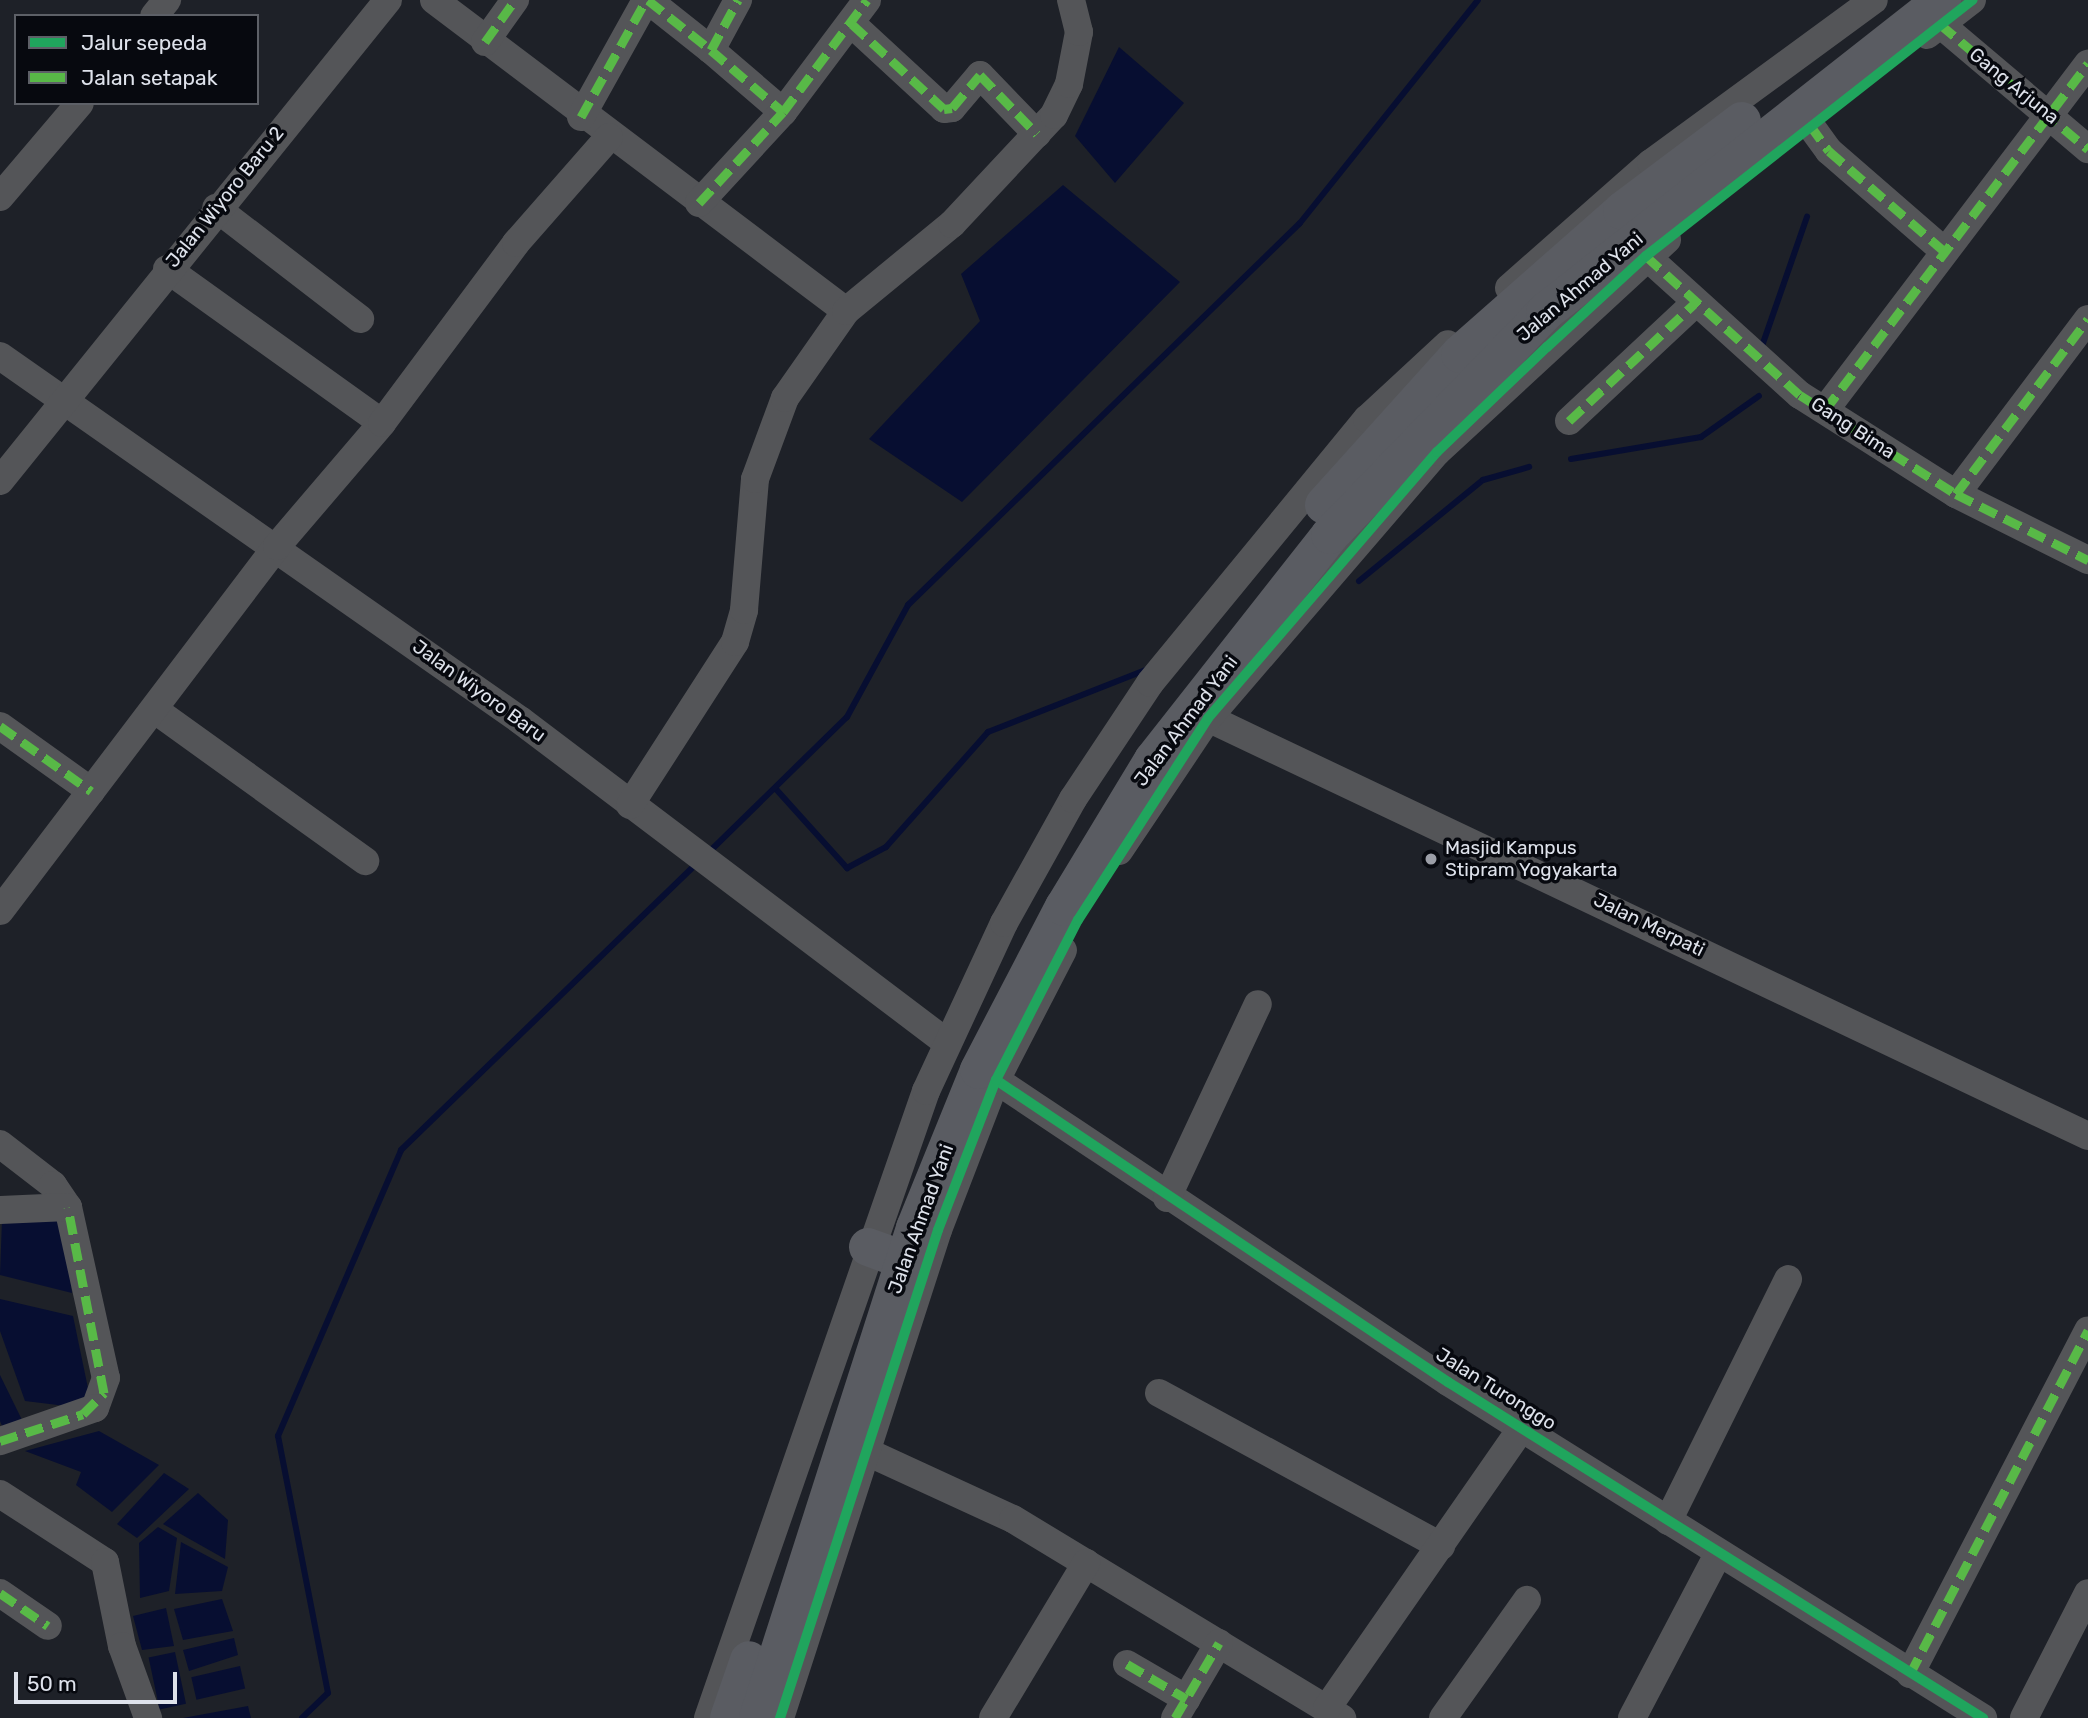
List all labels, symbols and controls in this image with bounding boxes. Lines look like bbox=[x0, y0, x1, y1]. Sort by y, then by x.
legend bbox=[14, 14, 259, 105]
text: Jalur sepeda bbox=[81, 30, 207, 55]
street label: Gang Arjuna bbox=[1964, 43, 2064, 129]
text: Jalan setapak bbox=[81, 65, 218, 90]
street label: Jalan Wiyoro Baru 2 bbox=[161, 122, 289, 272]
street label: Jalan Ahmad Yani bbox=[1512, 227, 1648, 347]
street label: Gang Bima bbox=[1807, 392, 1899, 464]
street label: Jalan Wiyoro Baru bbox=[408, 635, 550, 747]
street label: Jalan Ahmad Yani bbox=[1129, 651, 1243, 791]
place label: Masjid Kampus Stipram Yogyakarta bbox=[1445, 837, 1618, 881]
marker: Masjid Kampus Stipram Yogyakarta bbox=[1423, 851, 1439, 867]
street label: Jalan Merpati bbox=[1590, 888, 1708, 962]
street label: Jalan Ahmad Yani bbox=[883, 1141, 959, 1297]
street label: Jalan Turonggo bbox=[1432, 1343, 1560, 1435]
scale bar bbox=[18, 1658, 180, 1702]
text: 50 m bbox=[27, 1671, 77, 1696]

